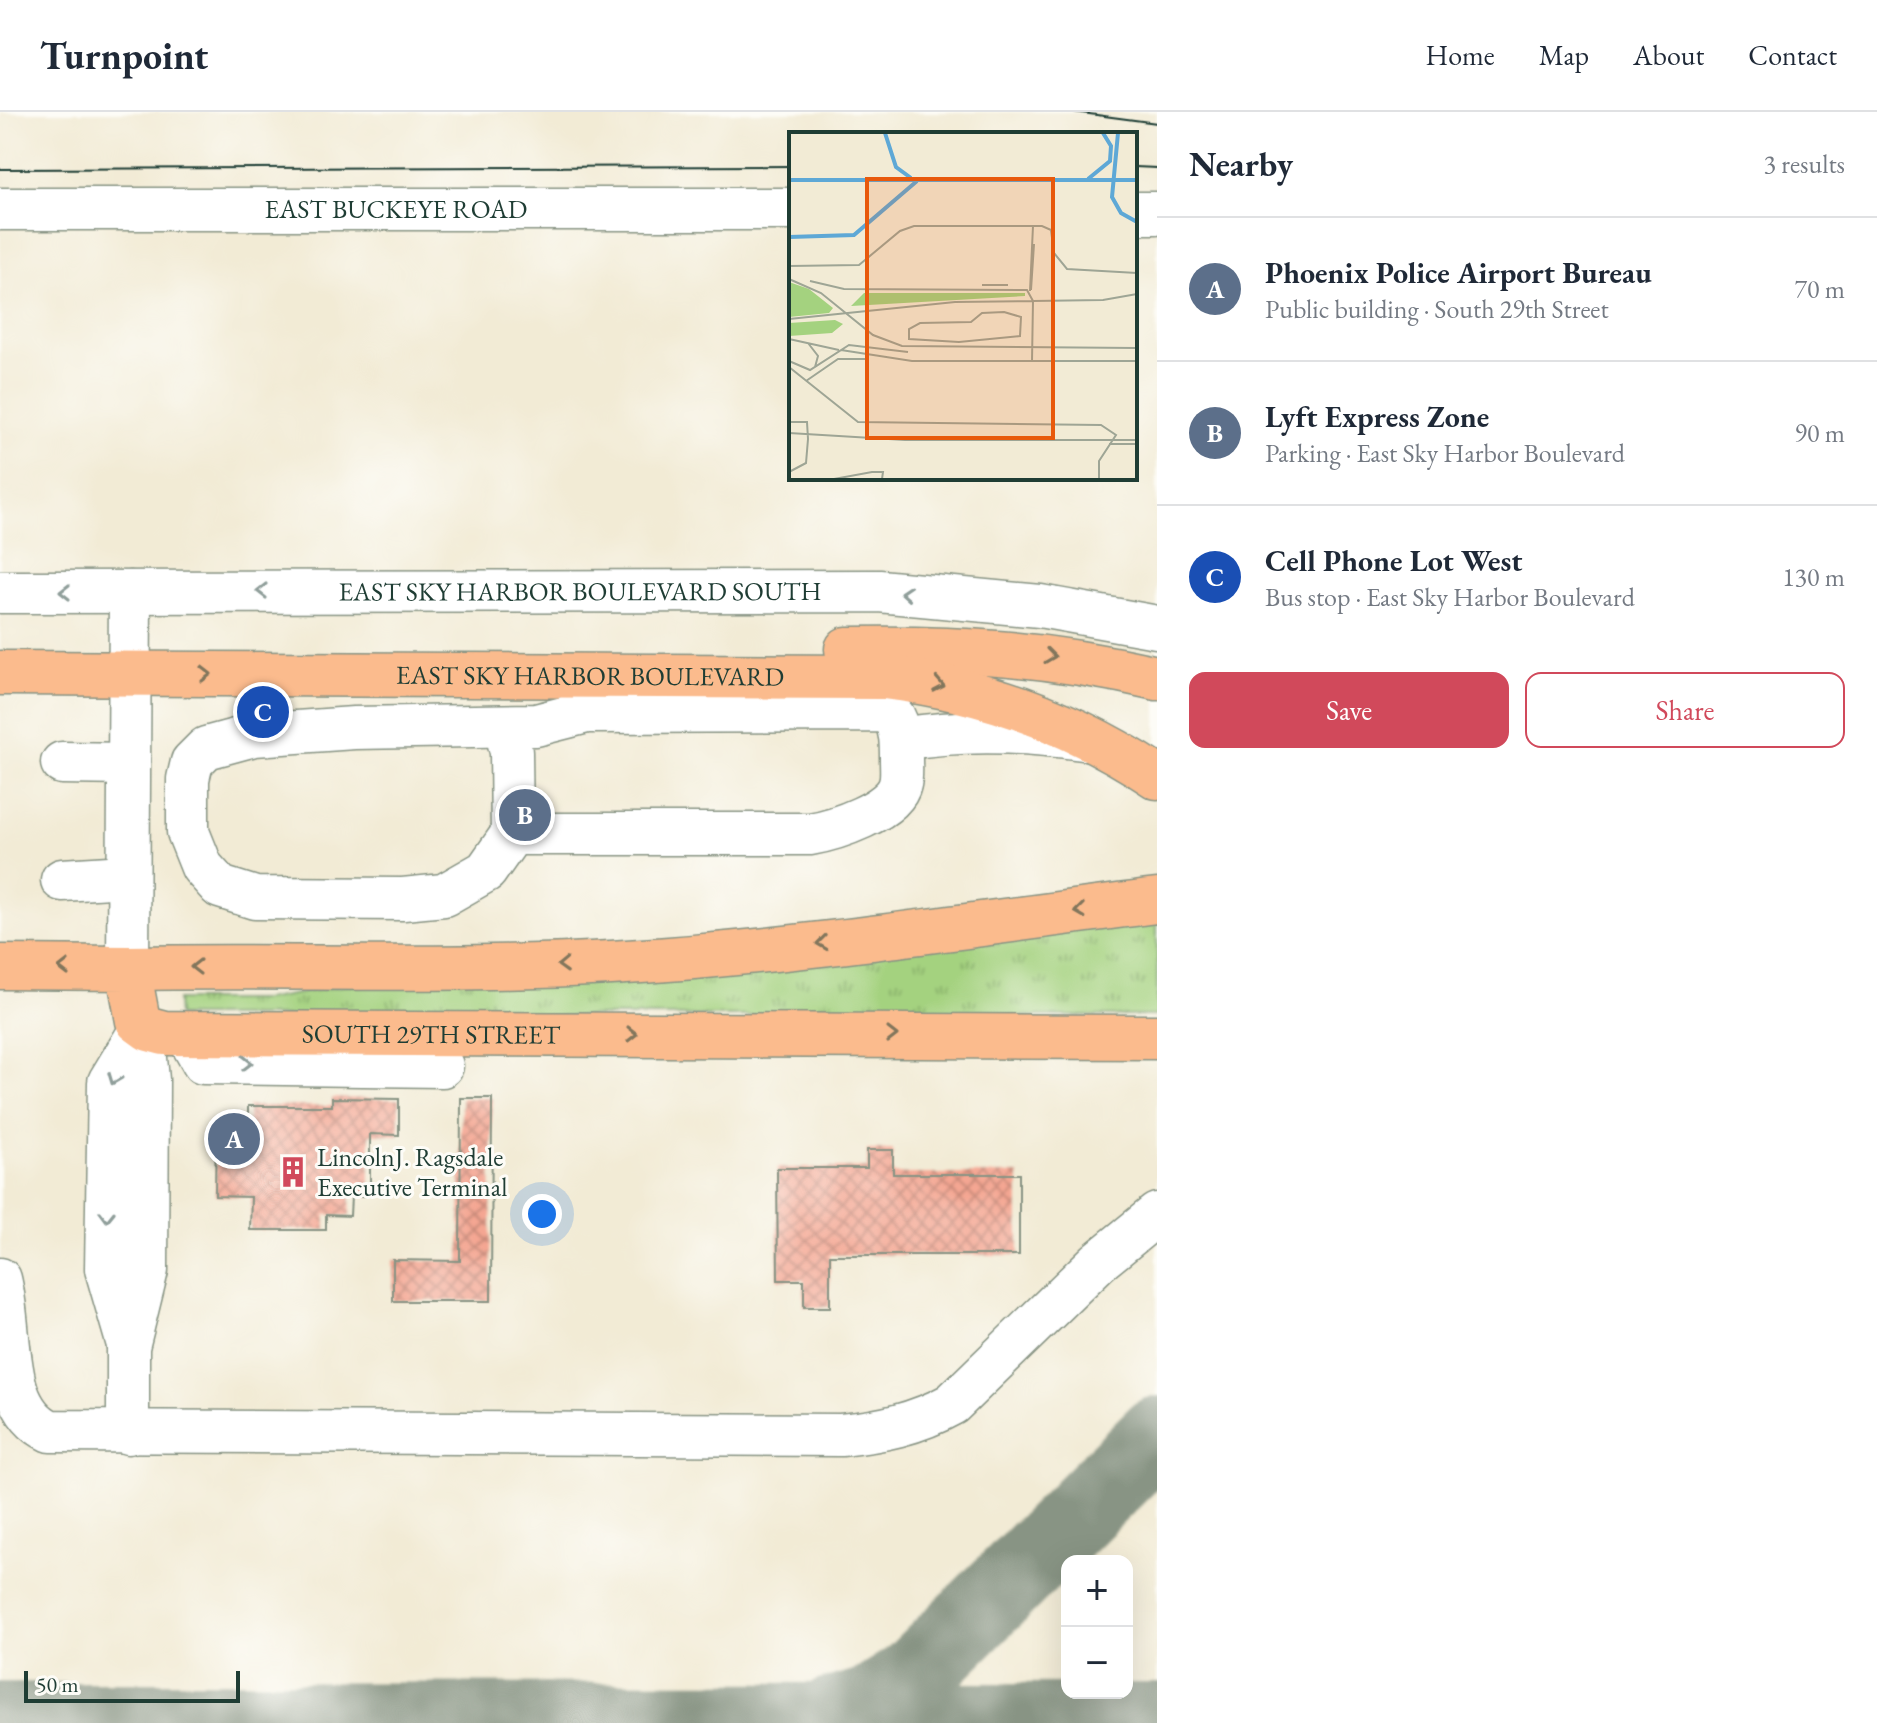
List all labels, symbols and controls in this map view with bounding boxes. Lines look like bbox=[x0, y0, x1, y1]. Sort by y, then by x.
text: Turnpoint bbox=[40, 31, 208, 80]
text: Home bbox=[1425, 37, 1495, 73]
text: Map bbox=[1539, 37, 1589, 73]
text: About bbox=[1633, 37, 1704, 73]
text: Contact bbox=[1748, 37, 1837, 73]
inset map bbox=[789, 132, 1137, 480]
text: Nearby bbox=[1189, 142, 1293, 186]
text: 3 results bbox=[1764, 147, 1845, 181]
street label: EAST BUCKEYE ROAD bbox=[265, 192, 527, 226]
text: Phoenix Police Airport Bureau bbox=[1265, 253, 1652, 292]
text: A bbox=[1206, 272, 1224, 306]
text: 70 m bbox=[1795, 272, 1845, 306]
text: Public building · South 29th Street bbox=[1265, 292, 1609, 326]
text: Lyft Express Zone bbox=[1265, 397, 1489, 436]
text: B bbox=[1207, 416, 1223, 450]
text: 90 m bbox=[1795, 416, 1845, 450]
text: Parking · East Sky Harbor Boulevard bbox=[1265, 436, 1625, 470]
text: Cell Phone Lot West bbox=[1265, 541, 1523, 580]
text: C bbox=[1206, 560, 1224, 594]
text: 130 m bbox=[1782, 560, 1845, 594]
street label: EAST SKY HARBOR BOULEVARD SOUTH bbox=[338, 574, 822, 609]
text: Bus stop · East Sky Harbor Boulevard bbox=[1265, 580, 1635, 614]
one-way arrow bbox=[58, 583, 71, 601]
one-way arrow bbox=[255, 583, 268, 600]
one-way arrow bbox=[899, 585, 912, 602]
one-way arrow bbox=[1043, 647, 1057, 664]
street label: EAST SKY HARBOR BOULEVARD bbox=[396, 658, 784, 694]
one-way arrow bbox=[200, 665, 213, 683]
button: Save bbox=[1189, 672, 1509, 748]
button: Share bbox=[1525, 672, 1845, 748]
one-way arrow bbox=[932, 676, 946, 693]
pin: C bbox=[237, 682, 289, 742]
pin: B bbox=[499, 785, 551, 845]
one-way arrow bbox=[1073, 902, 1086, 919]
one-way arrow bbox=[815, 934, 829, 951]
one-way arrow bbox=[556, 956, 569, 973]
one-way arrow bbox=[189, 958, 202, 976]
one-way arrow bbox=[57, 959, 70, 976]
street label: SOUTH 29TH STREET bbox=[302, 1017, 561, 1052]
one-way arrow bbox=[626, 1025, 639, 1043]
one-way arrow bbox=[886, 1026, 899, 1044]
one-way arrow bbox=[241, 1055, 254, 1072]
one-way arrow bbox=[107, 1071, 124, 1085]
pin: A bbox=[208, 1109, 260, 1169]
place label: LincolnJ. Ragsdale Executive Terminal bbox=[317, 1140, 507, 1204]
building icon: LincolnJ. Ragsdale Executive Terminal bbox=[276, 1155, 310, 1189]
your location bbox=[522, 1194, 562, 1234]
one-way arrow bbox=[98, 1210, 115, 1223]
map controls bbox=[1061, 1555, 1133, 1699]
button: + bbox=[1061, 1555, 1133, 1627]
button: − bbox=[1061, 1627, 1133, 1699]
scale bar bbox=[24, 1667, 240, 1703]
text: 50 m bbox=[36, 1670, 79, 1699]

